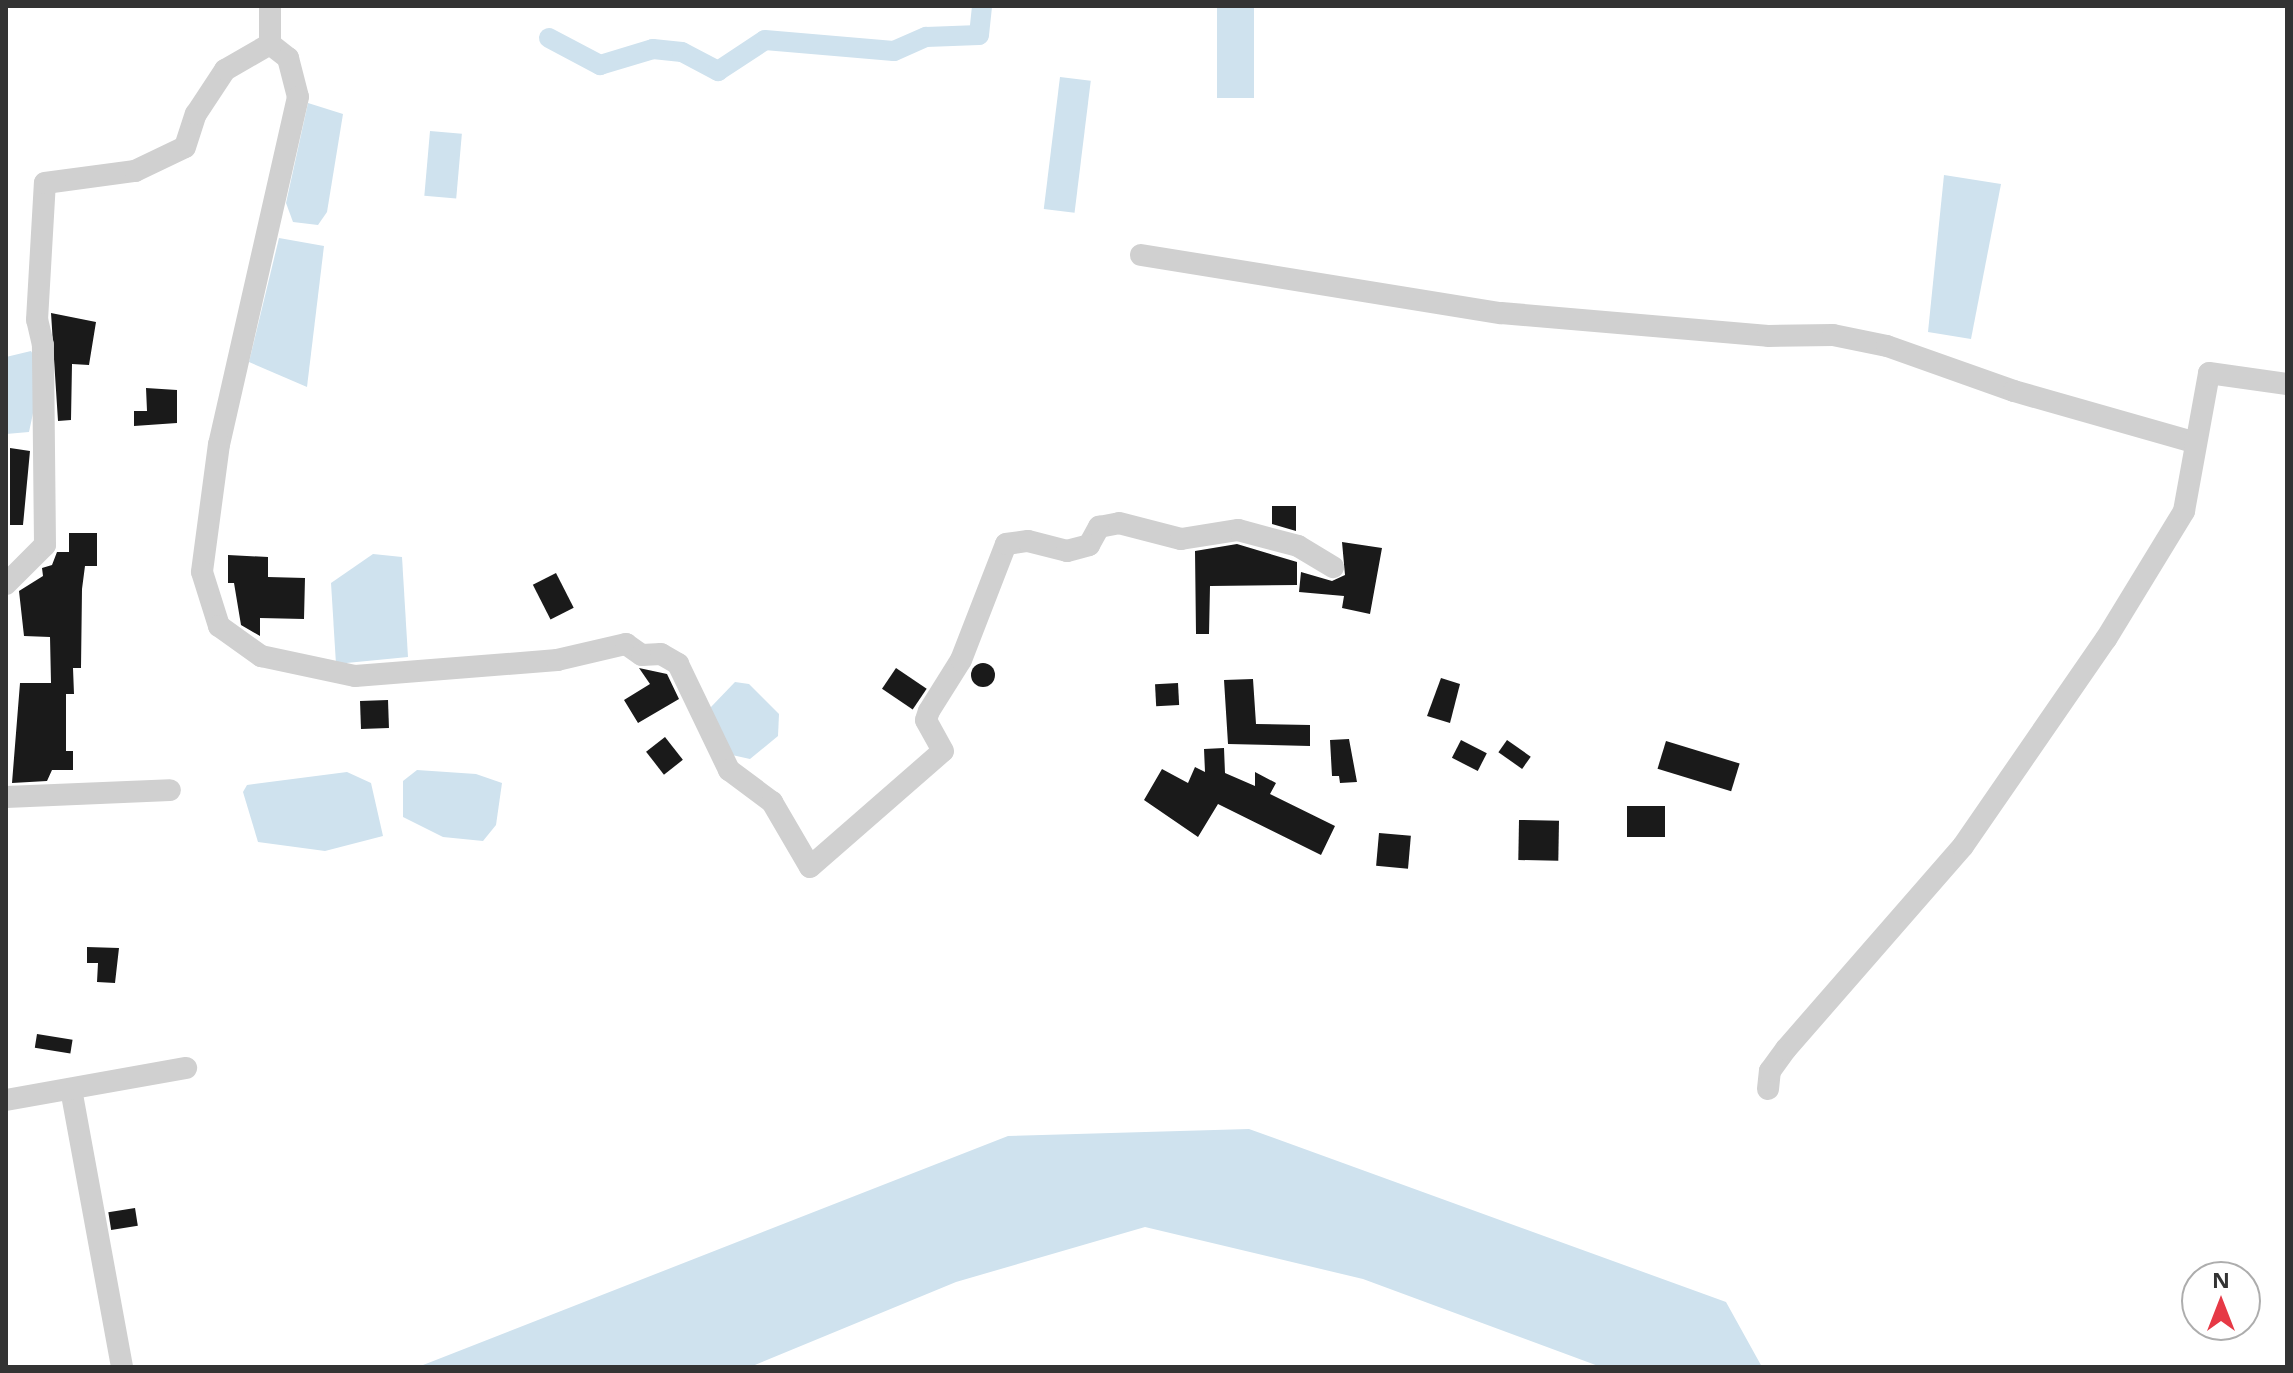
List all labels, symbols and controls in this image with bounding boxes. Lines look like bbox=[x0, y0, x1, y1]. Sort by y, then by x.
north arrow bbox=[2181, 1261, 2261, 1341]
text: N bbox=[2212, 1264, 2230, 1294]

